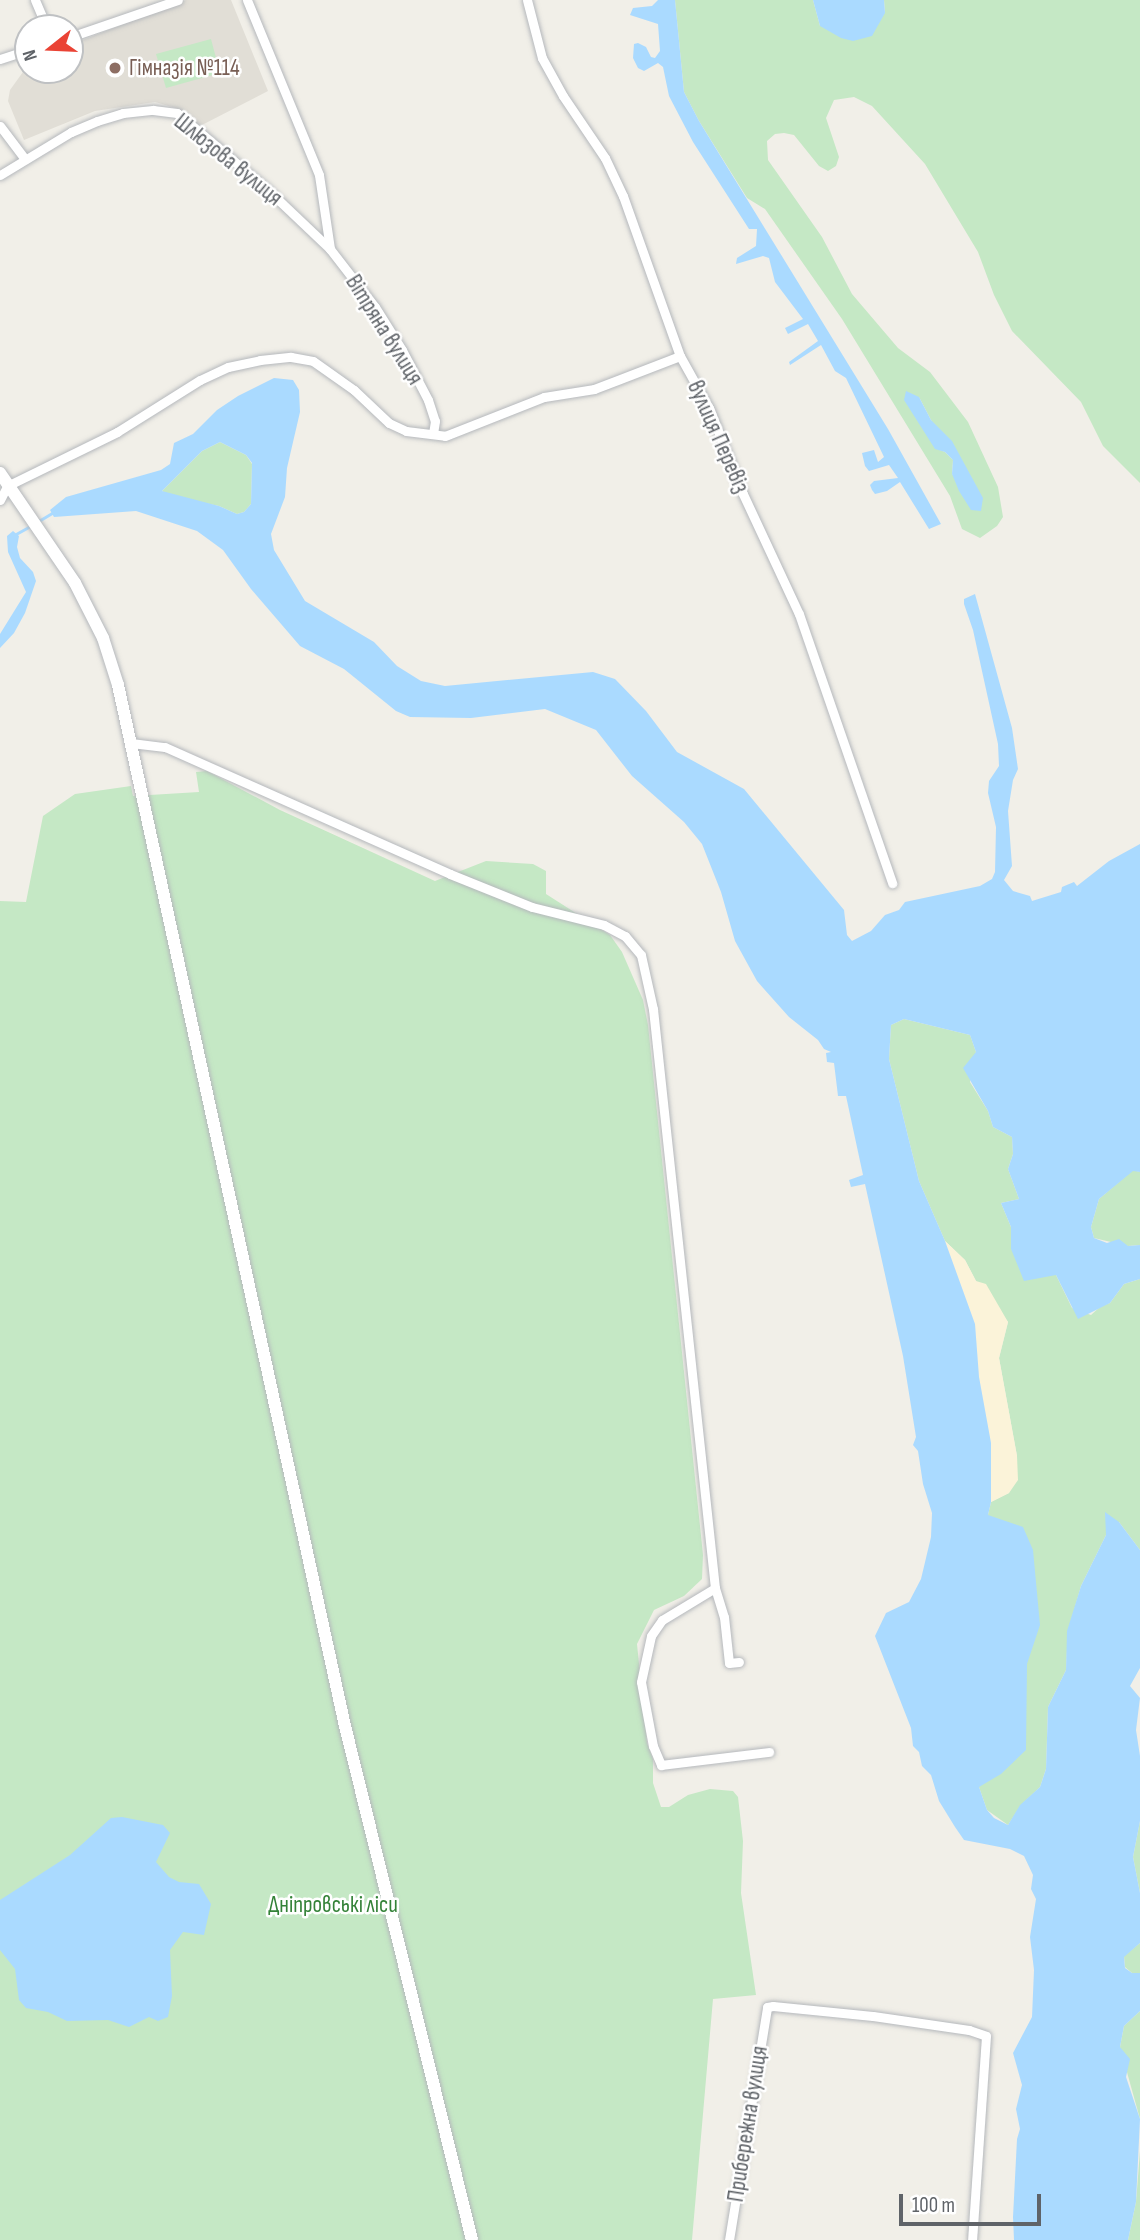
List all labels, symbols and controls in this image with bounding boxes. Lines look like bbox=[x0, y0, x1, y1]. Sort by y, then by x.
north arrow bbox=[14, 14, 84, 84]
text: N bbox=[18, 47, 43, 63]
place label: Гімназія №114 bbox=[129, 54, 240, 82]
marker: Гімназія №114 bbox=[107, 60, 123, 76]
street label: Шлюзова вулиця bbox=[168, 108, 288, 212]
street label: Вітряна вулиця bbox=[339, 270, 429, 390]
street label: вулиця Перевіз bbox=[681, 377, 755, 497]
park label: Дніпровські ліси bbox=[268, 1891, 398, 1919]
street label: Прибережна вулиця bbox=[722, 2044, 774, 2204]
scale bar bbox=[902, 2180, 1044, 2224]
text: 100 m bbox=[912, 2193, 955, 2218]

